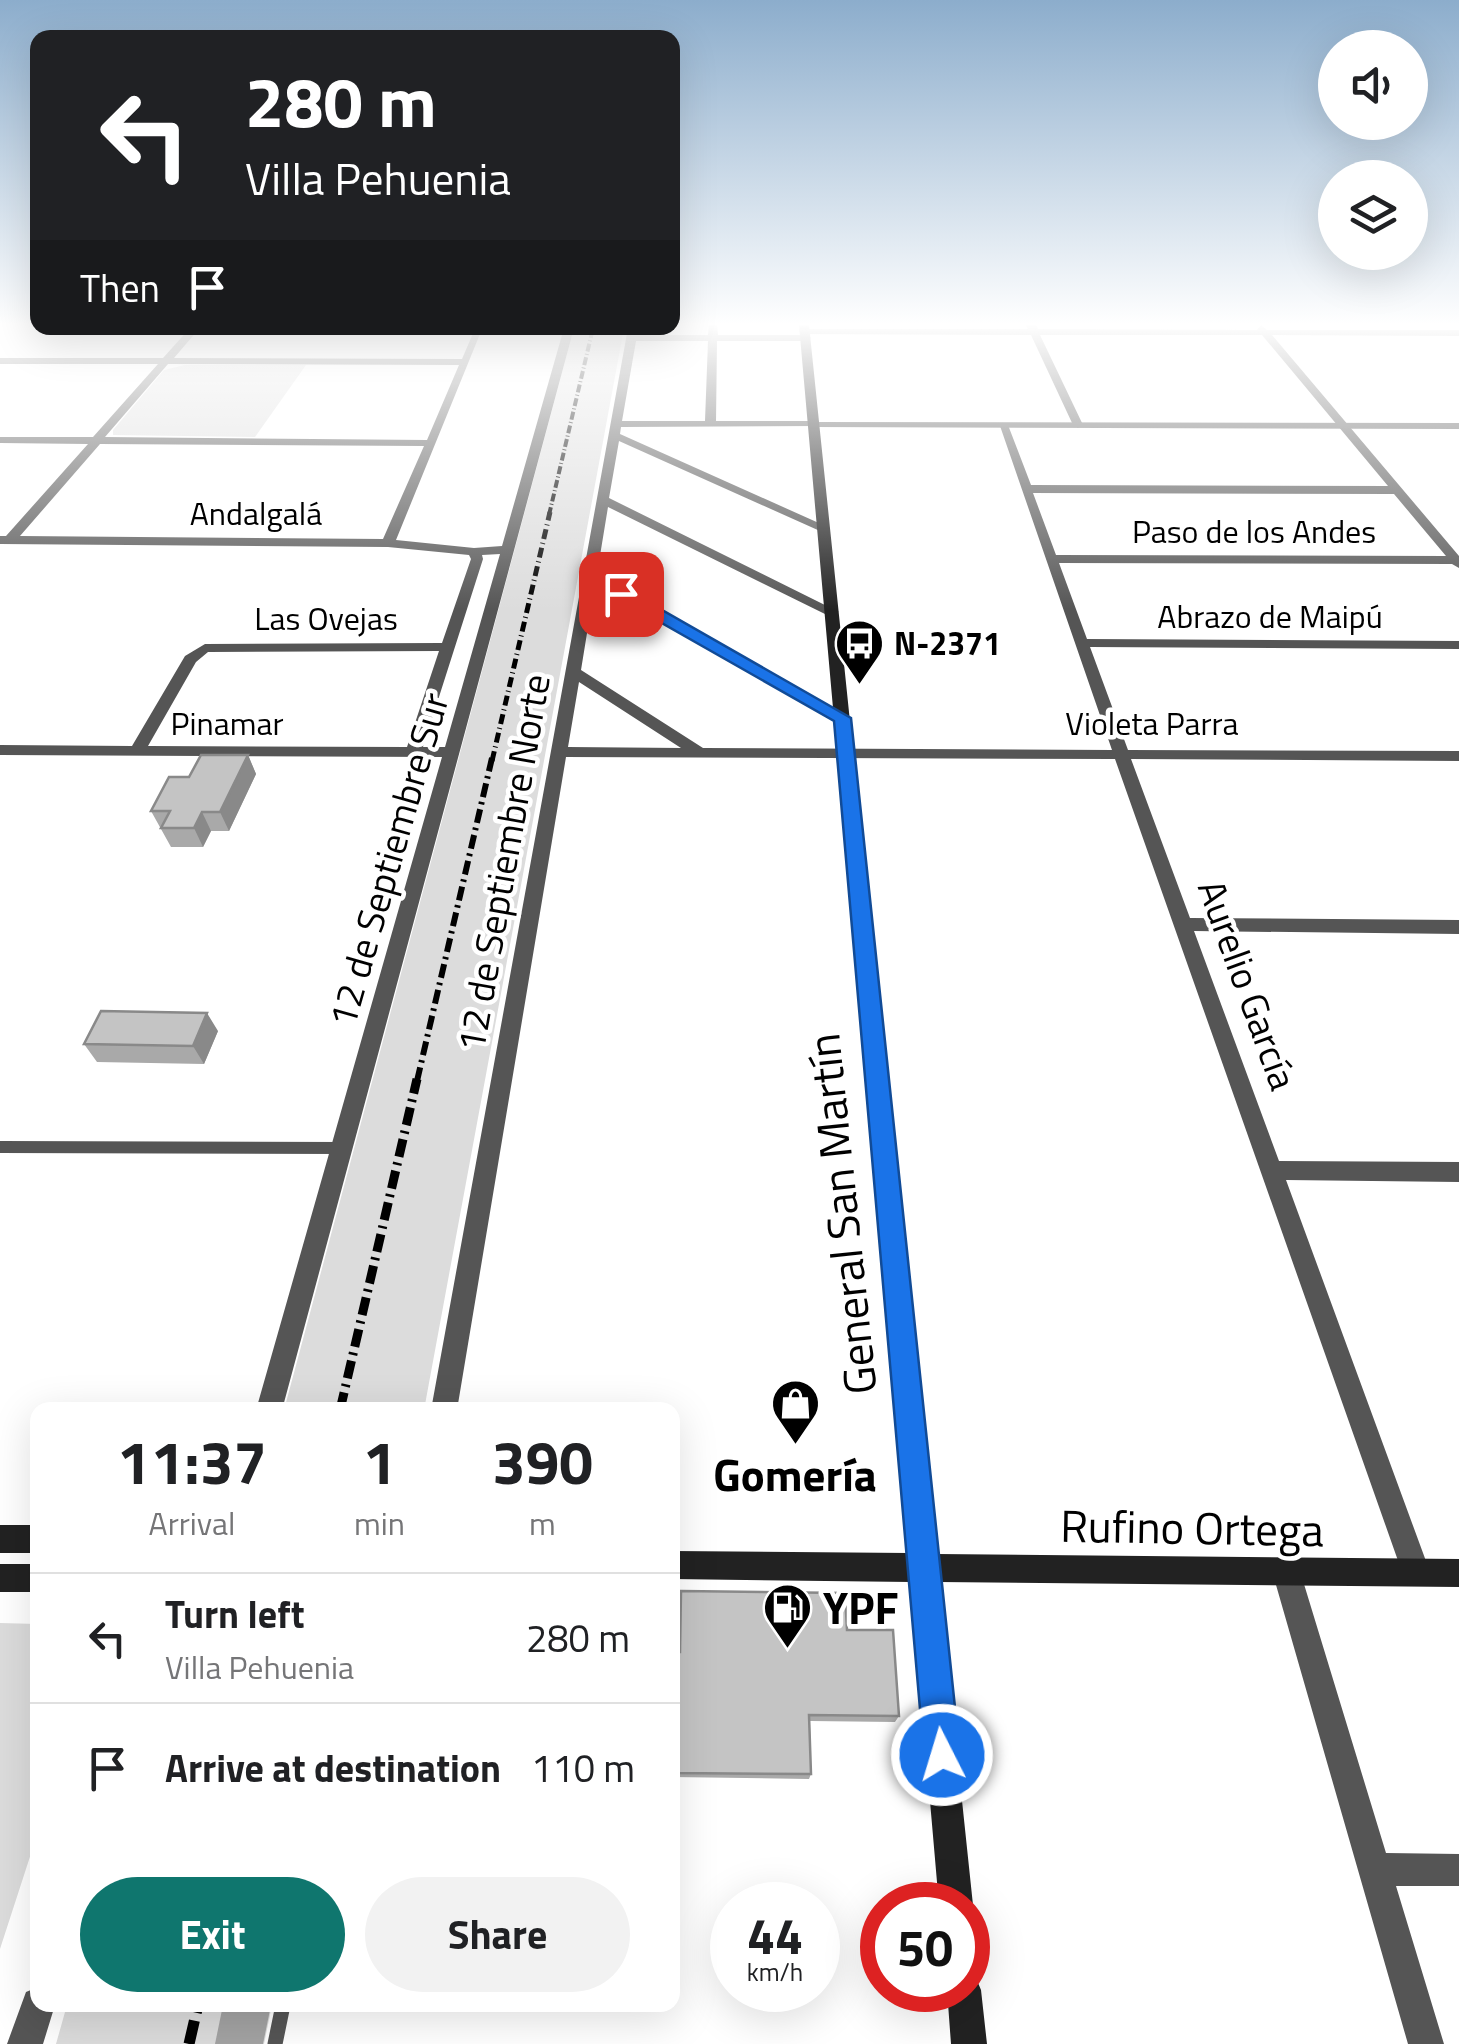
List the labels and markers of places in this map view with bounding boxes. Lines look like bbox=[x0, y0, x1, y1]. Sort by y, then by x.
pin bbox=[579, 552, 664, 637]
bus stop icon: N-2371 bbox=[833, 618, 885, 686]
place label: N-2371 bbox=[894, 619, 1001, 667]
shop icon: Gomería bbox=[769, 1378, 821, 1446]
place label: Gomería bbox=[713, 1440, 877, 1508]
place label: YPF bbox=[823, 1573, 898, 1641]
fuel station icon: YPF bbox=[762, 1582, 814, 1650]

